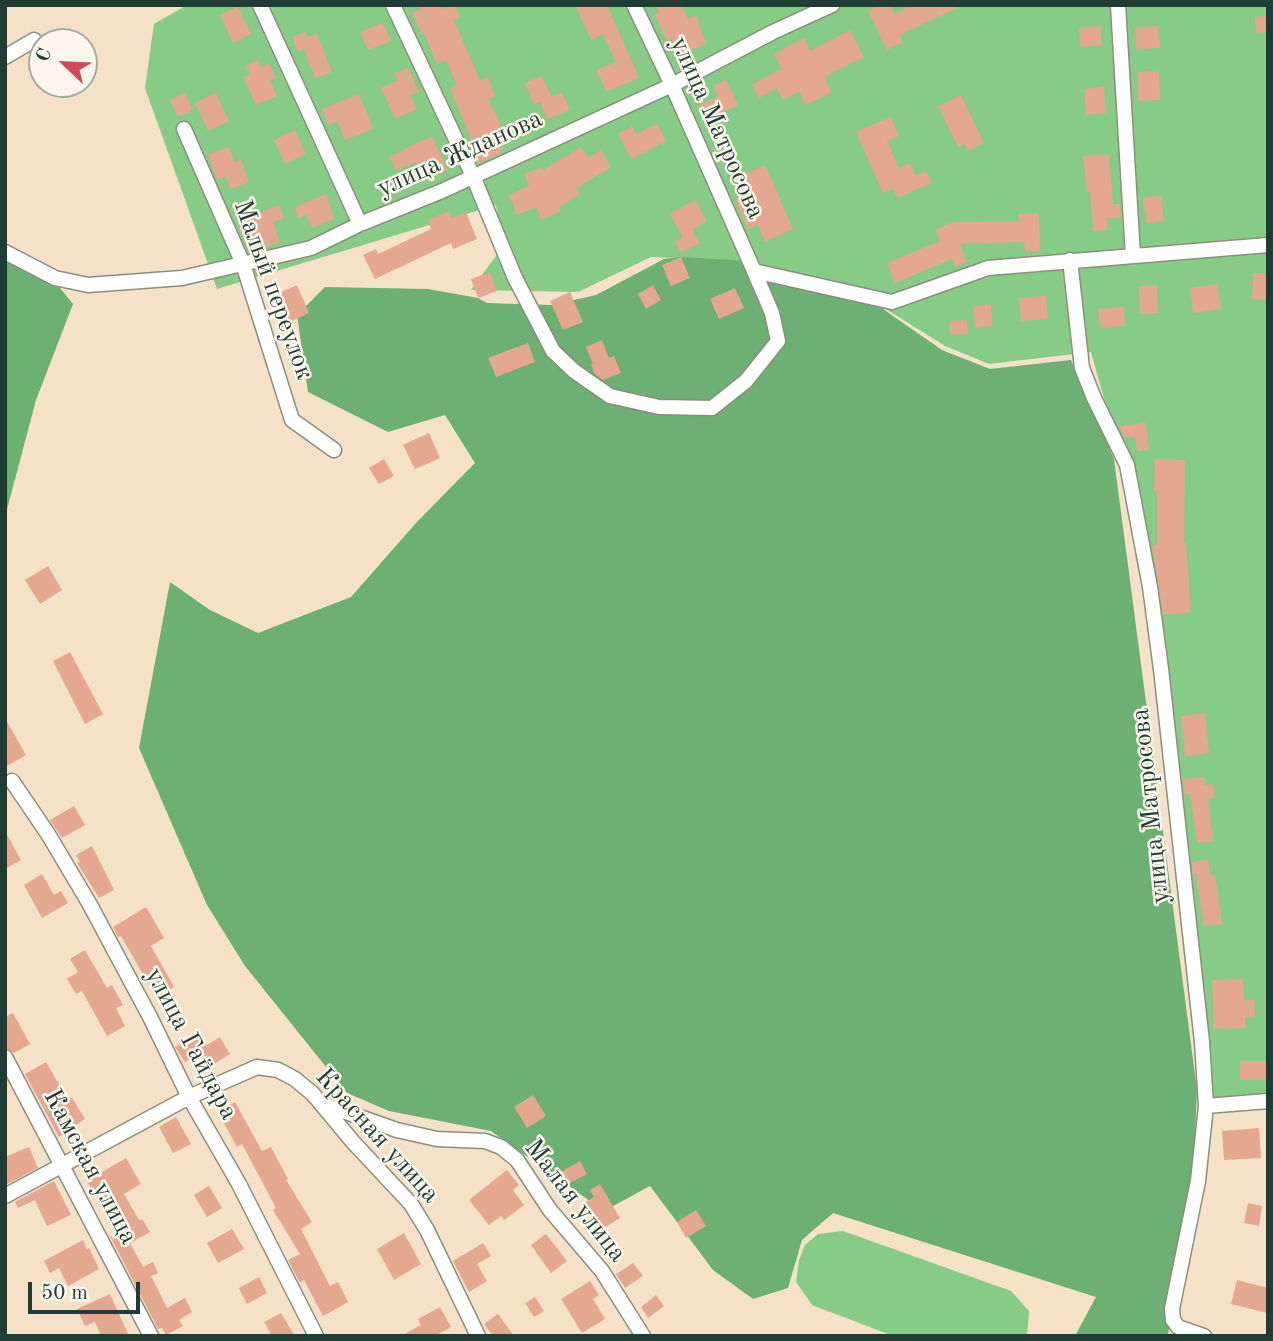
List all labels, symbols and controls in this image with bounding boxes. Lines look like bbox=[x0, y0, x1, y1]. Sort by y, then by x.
north arrow bbox=[28, 28, 98, 98]
street label: улица Матросова bbox=[663, 32, 771, 224]
text: С bbox=[34, 46, 56, 65]
street label: улица Жданова bbox=[372, 104, 548, 204]
street label: Малый переулок bbox=[226, 196, 320, 384]
street label: улица Матросова bbox=[1125, 707, 1177, 905]
street label: улица Гайдара bbox=[138, 963, 244, 1125]
street label: Красная улица bbox=[308, 1062, 446, 1210]
street label: Камская улица bbox=[36, 1084, 144, 1250]
street label: Малая улица bbox=[517, 1133, 633, 1269]
scale bar bbox=[32, 1268, 144, 1312]
text: 50 m bbox=[41, 1283, 88, 1304]

